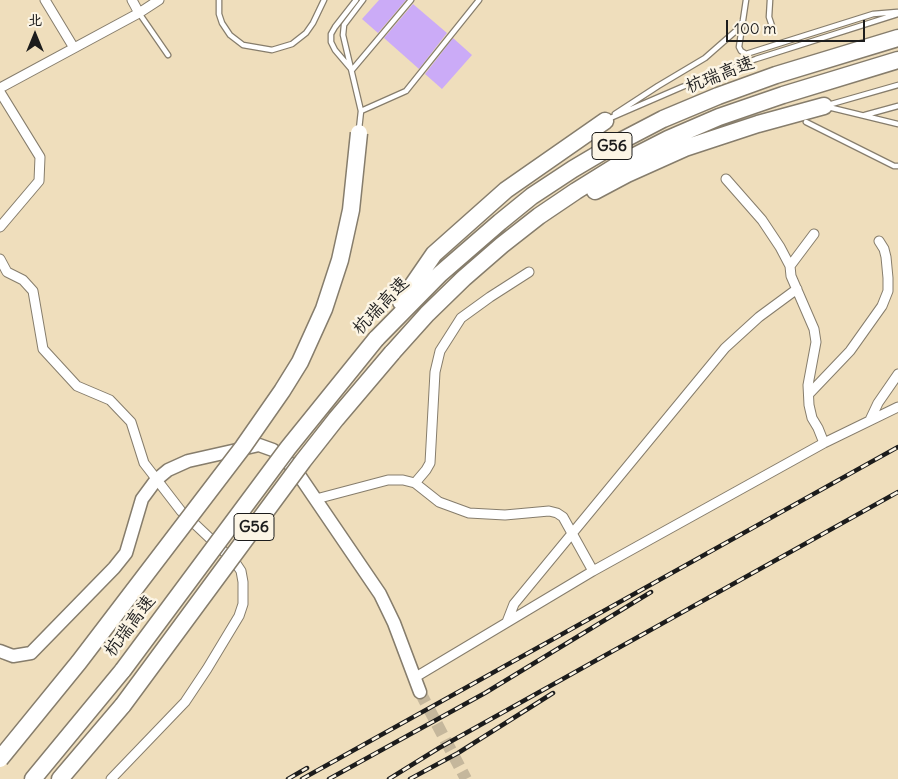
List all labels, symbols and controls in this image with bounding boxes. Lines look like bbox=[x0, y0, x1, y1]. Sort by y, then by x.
north arrow bbox=[10, 10, 60, 60]
scale bar bbox=[728, 10, 867, 42]
text: 北 bbox=[28, 11, 42, 29]
text: 100 m bbox=[734, 19, 776, 38]
street label: 杭瑞高速 bbox=[683, 52, 757, 98]
road number: G56 bbox=[592, 132, 632, 160]
street label: 杭瑞高速 bbox=[348, 273, 414, 339]
road number: G56 bbox=[234, 514, 274, 540]
street label: 杭瑞高速 bbox=[100, 591, 160, 661]

